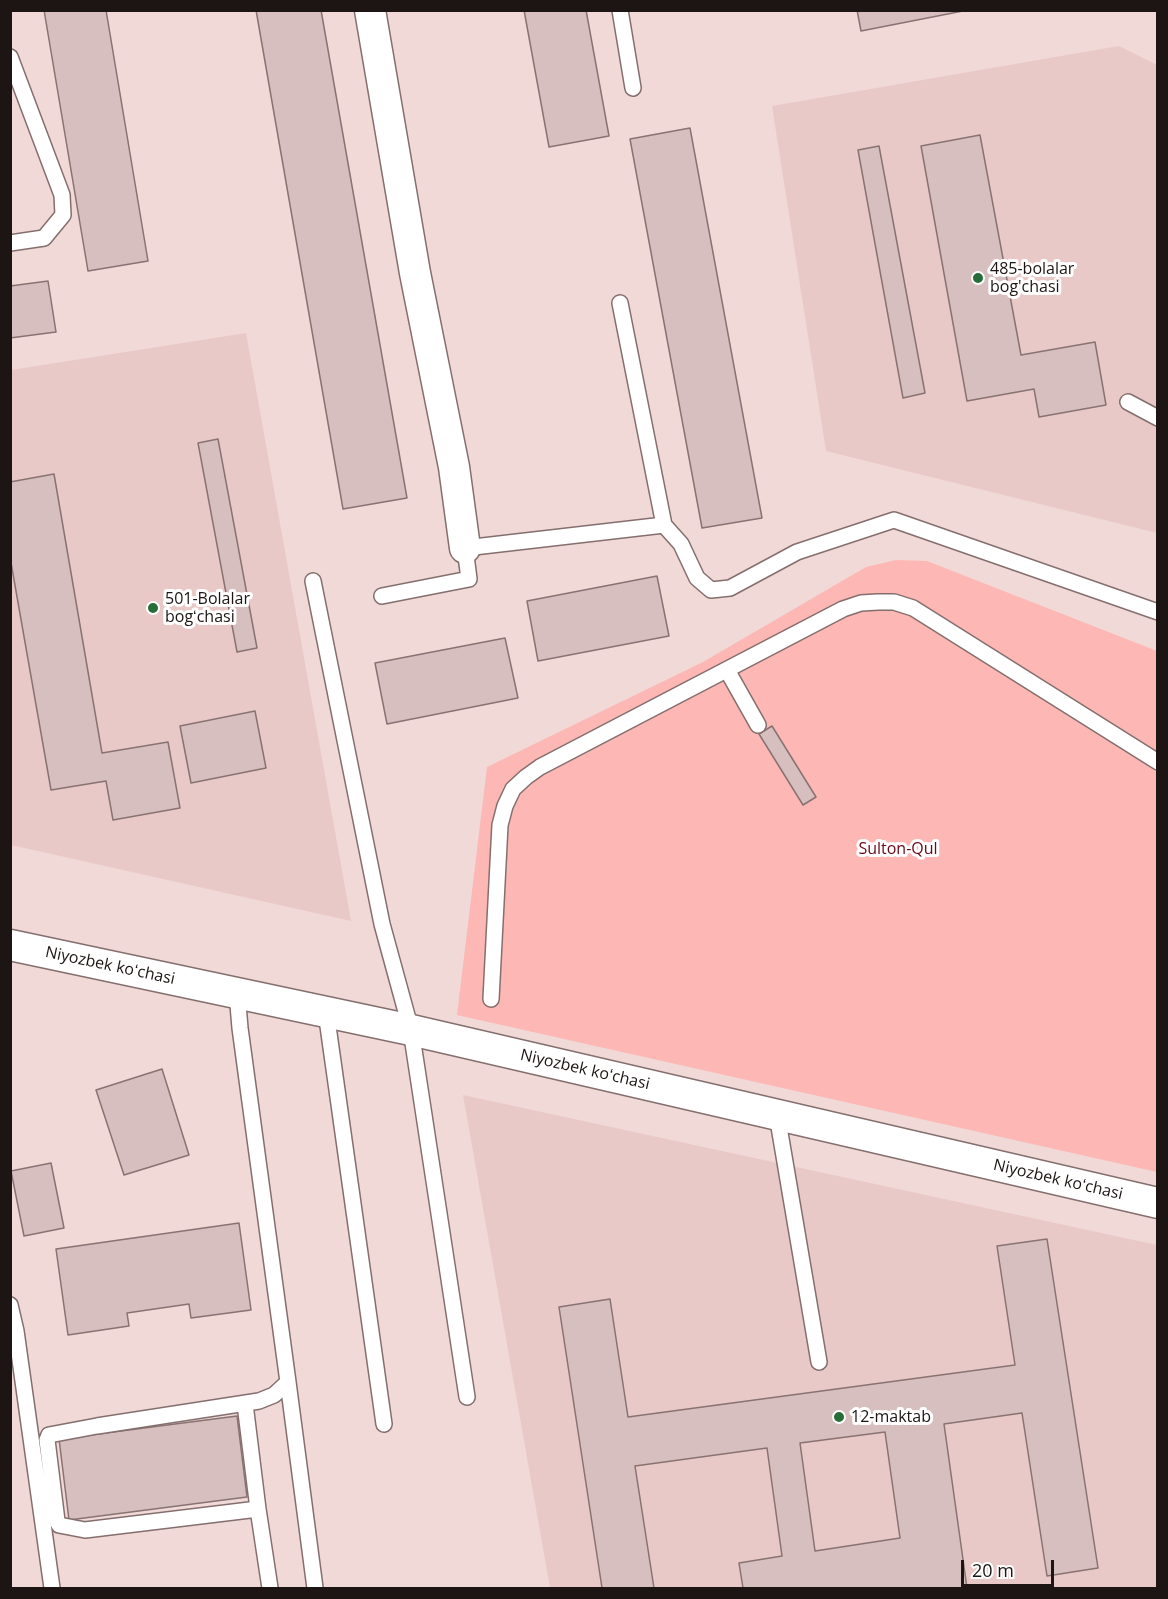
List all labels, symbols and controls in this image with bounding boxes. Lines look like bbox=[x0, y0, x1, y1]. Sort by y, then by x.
place label: 485-bolalar bog'chasi bbox=[990, 259, 1074, 297]
marker: 485-bolalar bog'chasi bbox=[971, 271, 985, 285]
place label: 501-Bolalar bogʻchasi bbox=[165, 589, 250, 627]
marker: 501-Bolalar bogʻchasi bbox=[146, 601, 160, 615]
park label: Sulton-Qul bbox=[858, 839, 938, 859]
street label: Niyozbek koʻchasi bbox=[43, 943, 177, 989]
street label: Niyozbek koʻchasi bbox=[518, 1046, 652, 1094]
street label: Niyozbek koʻchasi bbox=[991, 1156, 1125, 1204]
place label: 12-maktab bbox=[851, 1407, 931, 1427]
marker: 12-maktab bbox=[832, 1410, 846, 1424]
scale bar bbox=[964, 1548, 1057, 1586]
text: 20 m bbox=[972, 1558, 1014, 1582]

